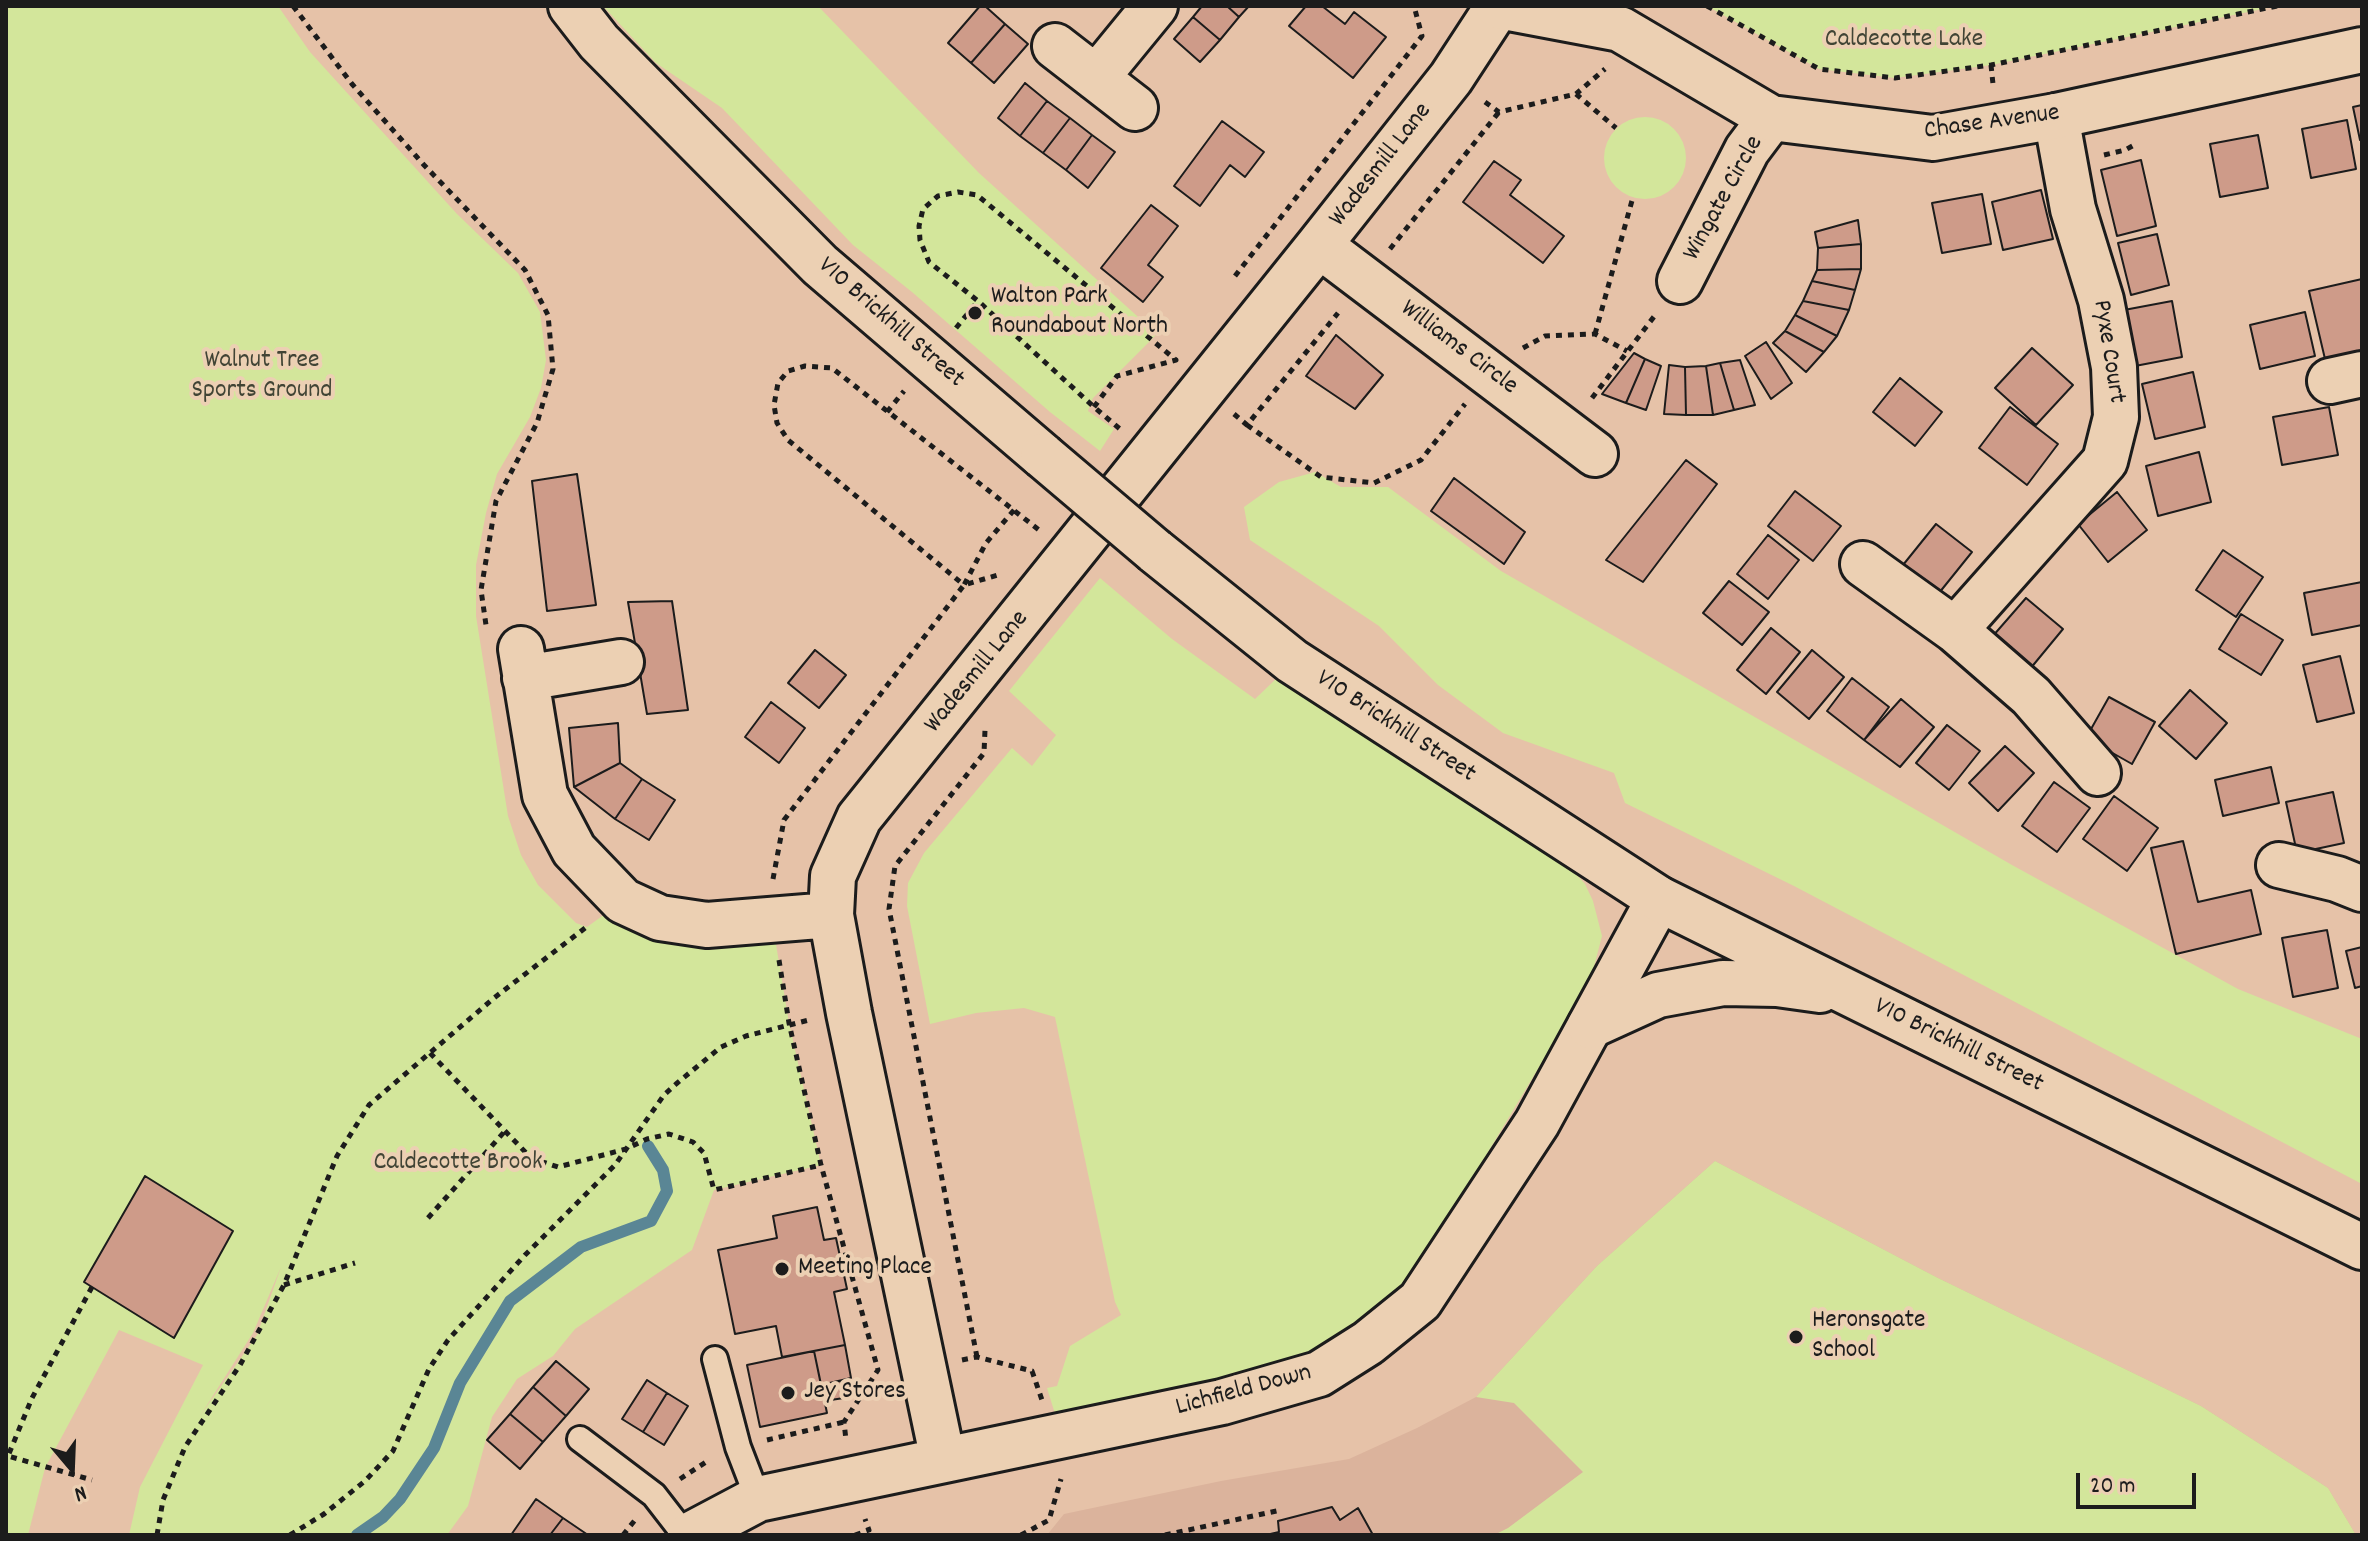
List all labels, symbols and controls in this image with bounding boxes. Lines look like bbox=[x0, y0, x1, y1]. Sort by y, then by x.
park label: Caldecotte Lake bbox=[1825, 25, 1983, 57]
street label: Wadesmill Lane bbox=[1324, 98, 1440, 234]
street label: Chase Avenue bbox=[1922, 99, 2062, 149]
street label: Wingate Circle bbox=[1678, 131, 1772, 267]
street label: V10 Brickhill Street bbox=[810, 252, 970, 396]
place label: Walton Park Roundabout North bbox=[991, 282, 1168, 344]
street label: Williams Circle bbox=[1393, 295, 1523, 403]
street label: Pyxe Court bbox=[2083, 298, 2131, 406]
marker: Walton Park Roundabout North bbox=[966, 304, 984, 322]
park label: Walnut Tree Sports Ground bbox=[192, 346, 332, 408]
street label: Wadesmill Lane bbox=[919, 605, 1037, 741]
street label: V10 Brickhill Street bbox=[1309, 665, 1481, 791]
street label: V10 Brickhill Street bbox=[1868, 993, 2048, 1101]
park label: Caldecotte Brook bbox=[373, 1148, 543, 1180]
place label: Meeting Place bbox=[798, 1253, 932, 1285]
marker: Meeting Place bbox=[773, 1260, 791, 1278]
place label: Heronsgate School bbox=[1812, 1306, 1926, 1368]
marker: Heronsgate School bbox=[1787, 1328, 1805, 1346]
street label: Lichfield Down bbox=[1173, 1359, 1315, 1425]
place label: Jey Stores bbox=[804, 1377, 906, 1409]
marker: Jey Stores bbox=[779, 1384, 797, 1402]
north arrow bbox=[32, 1429, 112, 1509]
scale bar bbox=[2080, 1457, 2200, 1507]
text: 20 m bbox=[2090, 1470, 2136, 1504]
text: N bbox=[70, 1476, 90, 1509]

